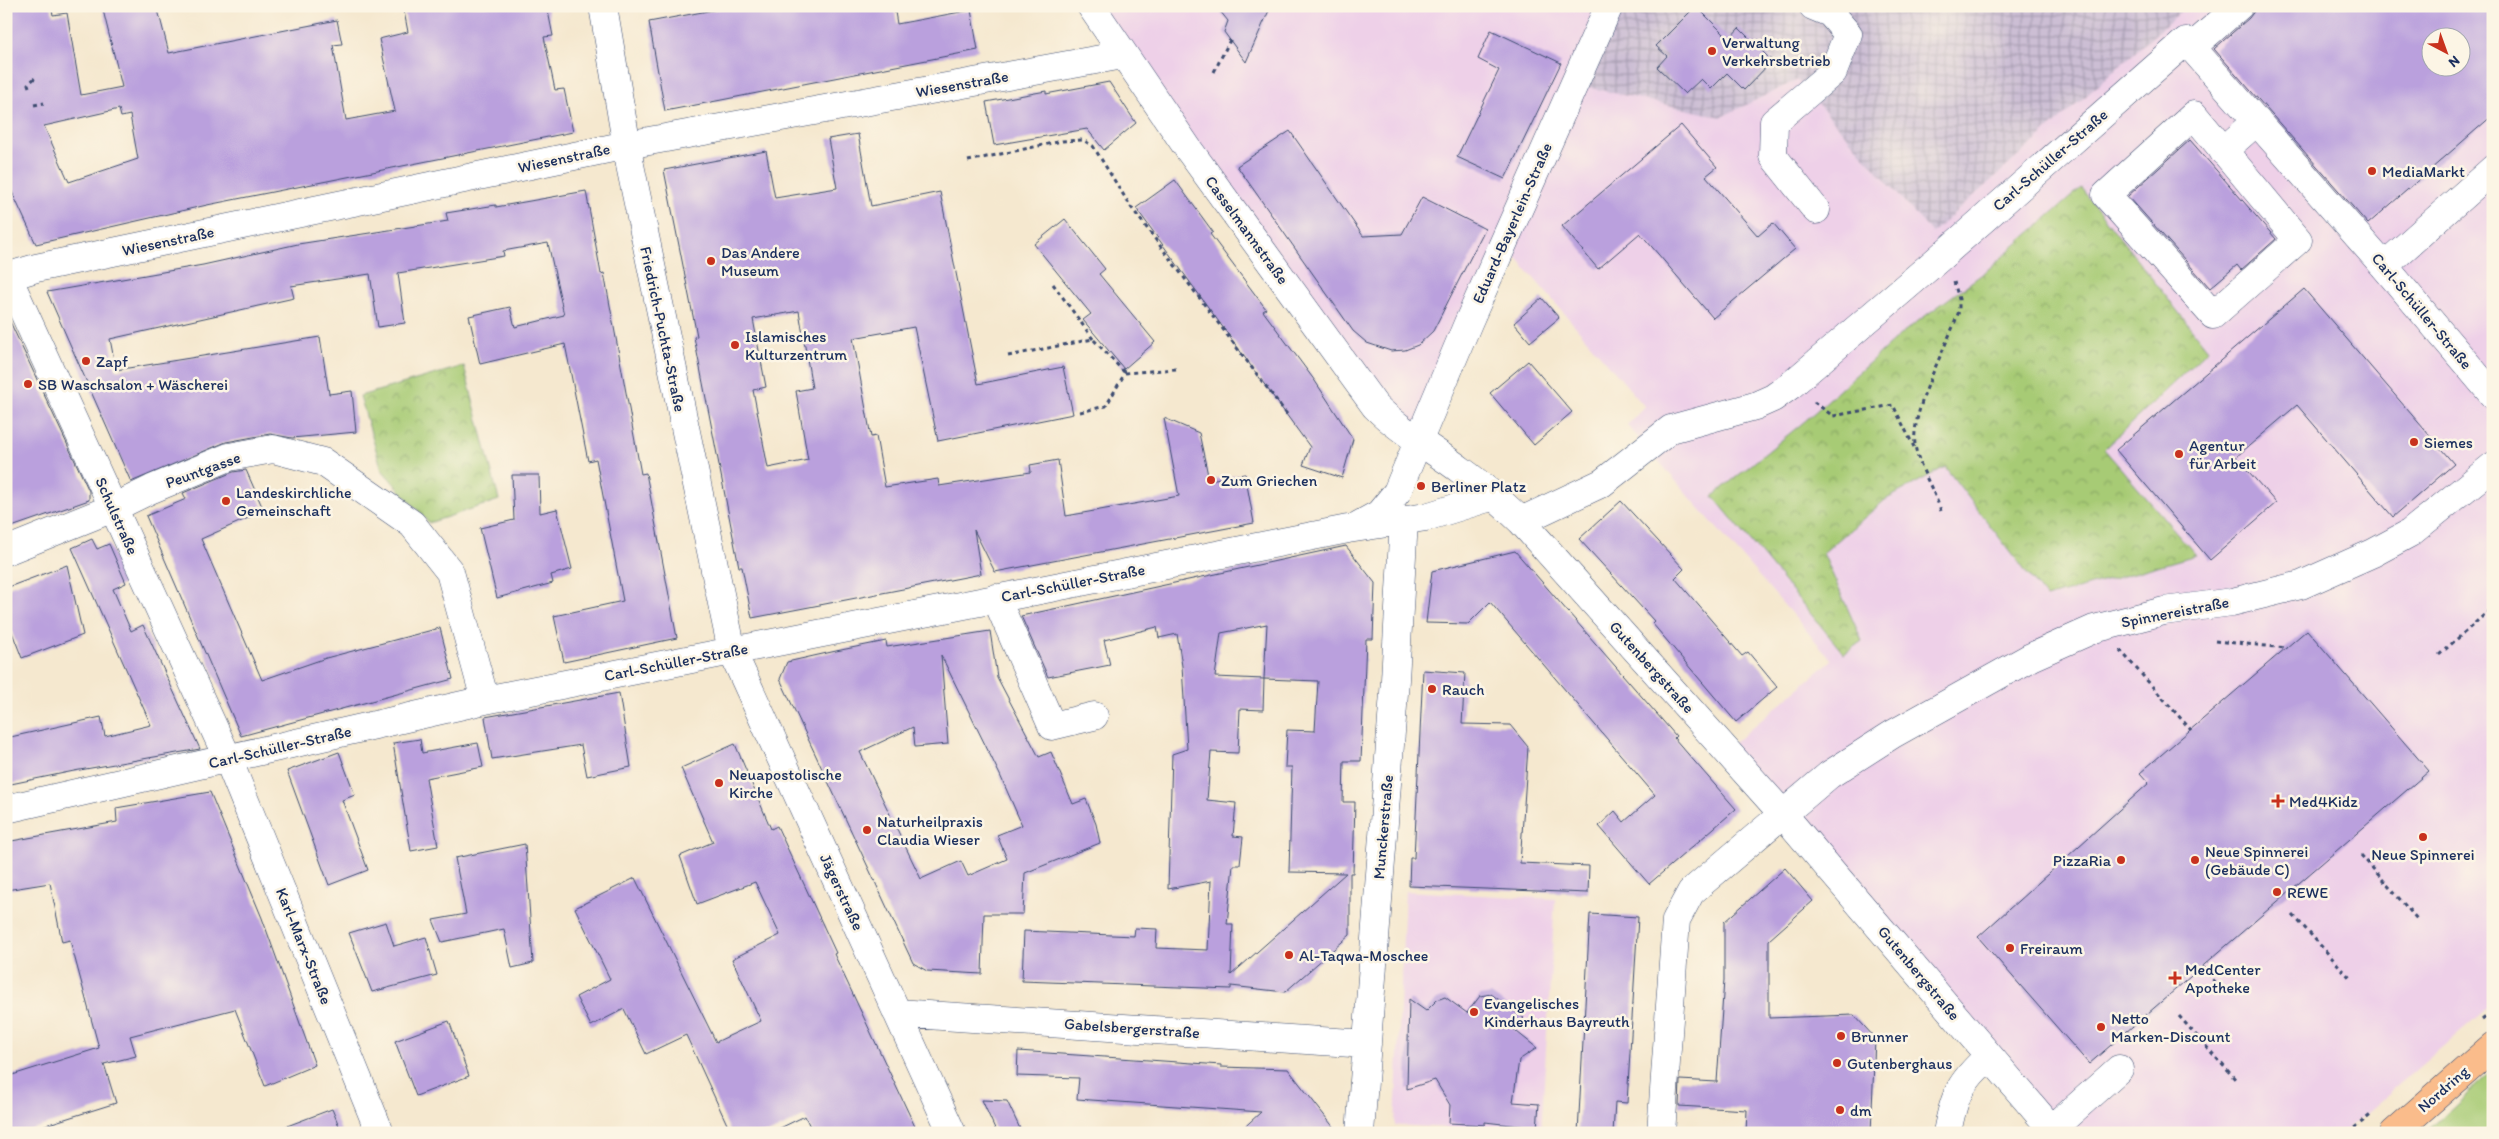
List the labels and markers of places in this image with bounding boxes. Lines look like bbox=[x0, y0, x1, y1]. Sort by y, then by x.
place label: Verwaltung Verkehrsbetrieb bbox=[1722, 33, 1831, 70]
marker: Verwaltung Verkehrsbetrieb bbox=[1706, 45, 1718, 57]
place label: MediaMarkt bbox=[2382, 162, 2465, 181]
marker: MediaMarkt bbox=[2366, 165, 2378, 177]
place label: Das Andere Museum bbox=[721, 243, 800, 280]
marker: Das Andere Museum bbox=[705, 255, 717, 267]
place label: Islamisches Kulturzentrum bbox=[745, 327, 847, 364]
marker: Islamisches Kulturzentrum bbox=[729, 339, 741, 351]
place label: Zapf bbox=[96, 352, 128, 371]
marker: Zapf bbox=[80, 355, 92, 367]
place label: SB Waschsalon + Wäscherei bbox=[38, 375, 228, 394]
marker: SB Waschsalon + Wäscherei bbox=[22, 378, 34, 390]
place label: Siemes bbox=[2424, 433, 2473, 452]
place label: Agentur für Arbeit bbox=[2189, 436, 2256, 473]
marker: Siemes bbox=[2408, 436, 2420, 448]
marker: Agentur für Arbeit bbox=[2173, 448, 2185, 460]
place label: Zum Griechen bbox=[1221, 471, 1318, 490]
marker: Zum Griechen bbox=[1205, 474, 1217, 486]
place label: Berliner Platz bbox=[1431, 477, 1527, 496]
marker: Berliner Platz bbox=[1415, 480, 1427, 492]
place label: Landeskirchliche Gemeinschaft bbox=[236, 483, 352, 520]
marker: Landeskirchliche Gemeinschaft bbox=[220, 495, 232, 507]
place label: Rauch bbox=[1442, 680, 1484, 699]
marker: Rauch bbox=[1426, 683, 1438, 695]
place label: Neuapostolische Kirche bbox=[729, 765, 842, 802]
marker: Neuapostolische Kirche bbox=[713, 777, 725, 789]
place label: Med4Kidz bbox=[2289, 792, 2358, 811]
marker: Med4Kidz bbox=[2271, 794, 2285, 808]
place label: Naturheilpraxis Claudia Wieser bbox=[877, 812, 983, 849]
marker: Naturheilpraxis Claudia Wieser bbox=[861, 824, 873, 836]
marker: Neue Spinnerei bbox=[2417, 831, 2429, 843]
place label: Neue Spinnerei (Gebäude C) bbox=[2205, 842, 2308, 879]
place label: Neue Spinnerei bbox=[2371, 845, 2475, 864]
place label: PizzaRia bbox=[2053, 851, 2112, 870]
marker: PizzaRia bbox=[2115, 854, 2127, 866]
marker: Neue Spinnerei (Gebäude C) bbox=[2189, 854, 2201, 866]
place label: REWE bbox=[2287, 883, 2328, 902]
marker: REWE bbox=[2271, 886, 2283, 898]
place label: Freiraum bbox=[2020, 939, 2083, 958]
marker: Freiraum bbox=[2004, 942, 2016, 954]
place label: Al-Taqwa-Moschee bbox=[1299, 946, 1428, 965]
marker: Al-Taqwa-Moschee bbox=[1283, 949, 1295, 961]
place label: MedCenter Apotheke bbox=[2185, 960, 2261, 997]
marker: MedCenter Apotheke bbox=[2169, 972, 2181, 984]
place label: Evangelisches Kinderhaus Bayreuth bbox=[1484, 994, 1630, 1031]
marker: Evangelisches Kinderhaus Bayreuth bbox=[1468, 1006, 1480, 1018]
place label: Netto Marken-Discount bbox=[2111, 1009, 2231, 1046]
marker: Netto Marken-Discount bbox=[2095, 1021, 2107, 1033]
place label: Brunner bbox=[1851, 1027, 1909, 1046]
marker: Brunner bbox=[1835, 1030, 1847, 1042]
place label: Gutenberghaus bbox=[1847, 1054, 1952, 1073]
marker: Gutenberghaus bbox=[1831, 1057, 1843, 1069]
place label: dm bbox=[1850, 1101, 1872, 1120]
marker: dm bbox=[1834, 1104, 1846, 1116]

